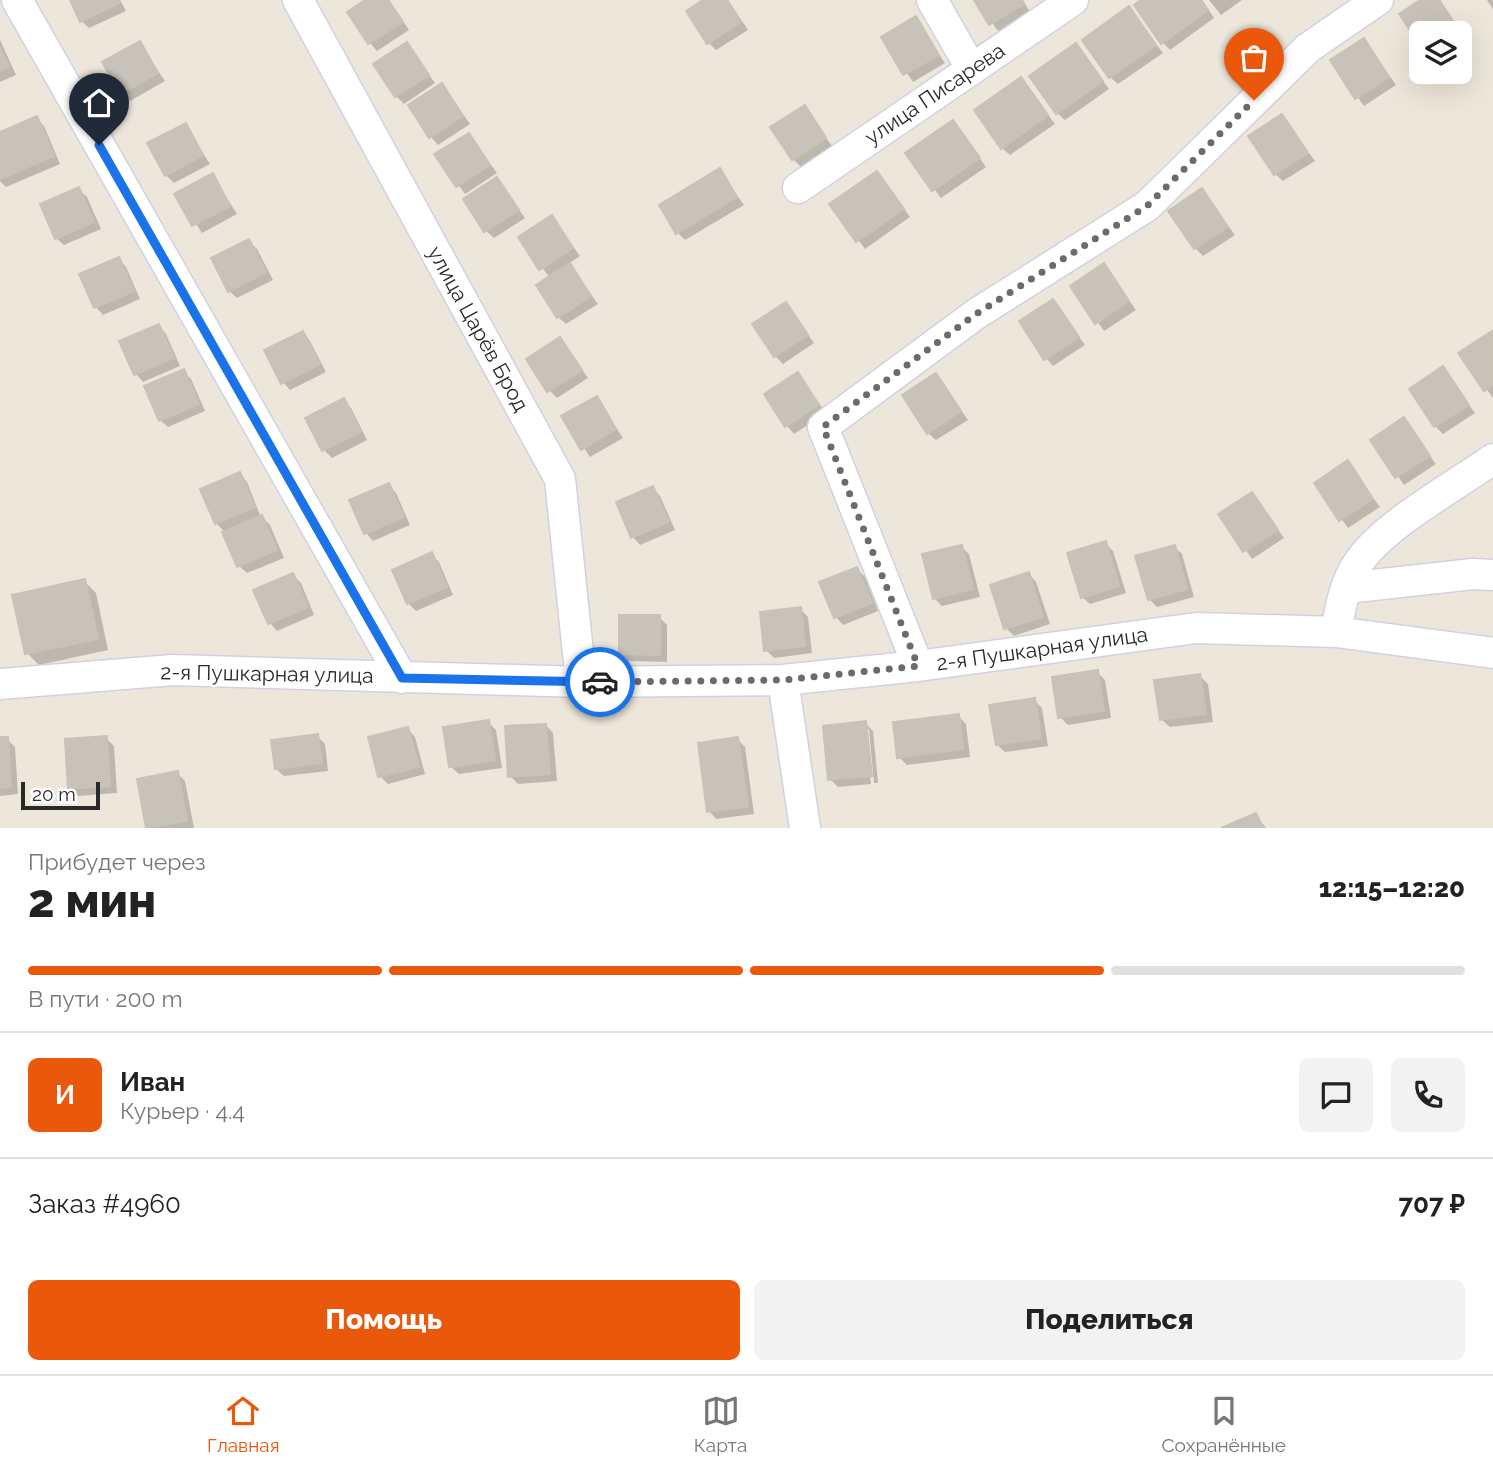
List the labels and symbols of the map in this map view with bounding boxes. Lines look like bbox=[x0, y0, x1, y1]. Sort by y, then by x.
pin bbox=[1224, 28, 1284, 100]
street label: улица Писарева bbox=[860, 38, 1009, 150]
pin bbox=[69, 73, 129, 145]
street label: улица Царёв Брод bbox=[423, 242, 534, 416]
street label: 2-я Пушкарная улица bbox=[935, 621, 1149, 676]
courier bbox=[565, 647, 635, 717]
street label: 2-я Пушкарная улица bbox=[160, 659, 374, 688]
scale bar bbox=[21, 779, 100, 811]

